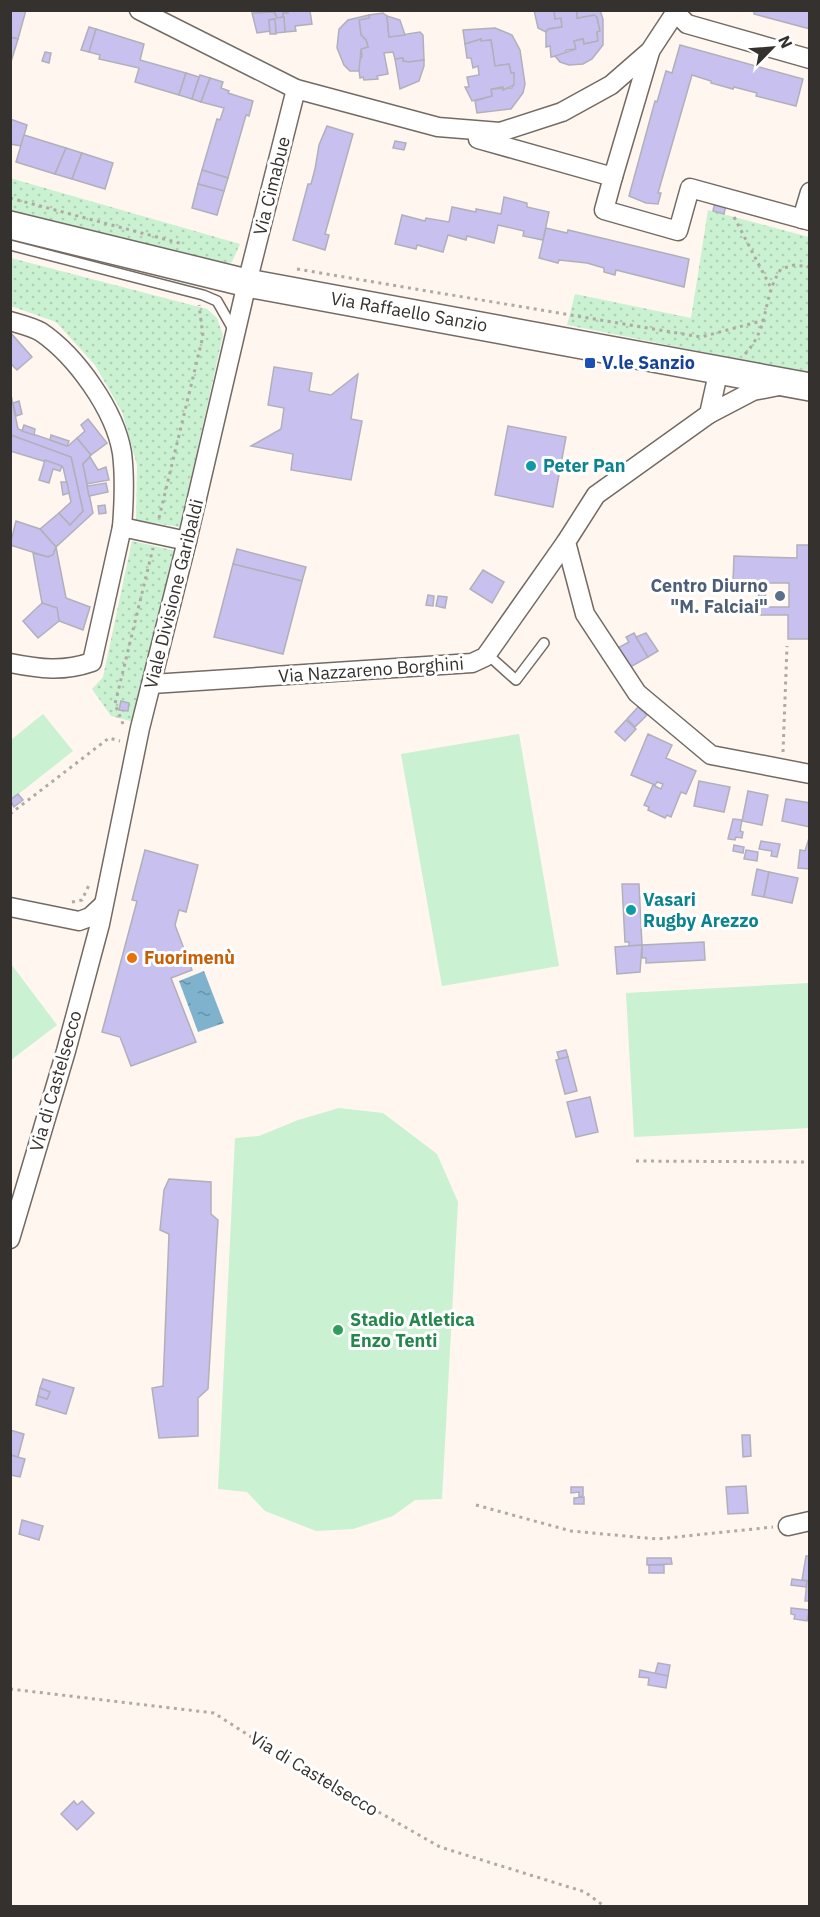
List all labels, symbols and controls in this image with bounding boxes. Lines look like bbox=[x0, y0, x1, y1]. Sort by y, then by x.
north arrow bbox=[742, 18, 802, 78]
text: N bbox=[774, 32, 797, 51]
street label: Via Cimabue bbox=[248, 134, 295, 238]
street label: Via Raffaello Sanzio bbox=[329, 286, 489, 337]
place label: V.le Sanzio bbox=[602, 351, 695, 374]
marker: V.le Sanzio bbox=[583, 356, 597, 370]
place label: Peter Pan bbox=[543, 454, 626, 477]
marker: Peter Pan bbox=[524, 459, 538, 473]
street label: Viale Divisione Garibaldi bbox=[139, 497, 208, 691]
place label: Centro Diurno "M. Falciai" bbox=[650, 574, 768, 618]
marker: Centro Diurno "M. Falciai" bbox=[773, 589, 787, 603]
street label: Via Nazzareno Borghini bbox=[277, 652, 464, 687]
place label: Vasari Rugby Arezzo bbox=[643, 888, 759, 932]
marker: Vasari Rugby Arezzo bbox=[624, 903, 638, 917]
place label: Fuorimenù bbox=[144, 946, 235, 969]
marker: Fuorimenù bbox=[125, 951, 139, 965]
street label: Via di Castelsecco bbox=[24, 1008, 87, 1154]
place label: Stadio Atletica Enzo Tenti bbox=[350, 1308, 475, 1352]
marker: Stadio Atletica Enzo Tenti bbox=[331, 1323, 345, 1337]
street label: Via di Castelsecco bbox=[246, 1726, 383, 1821]

